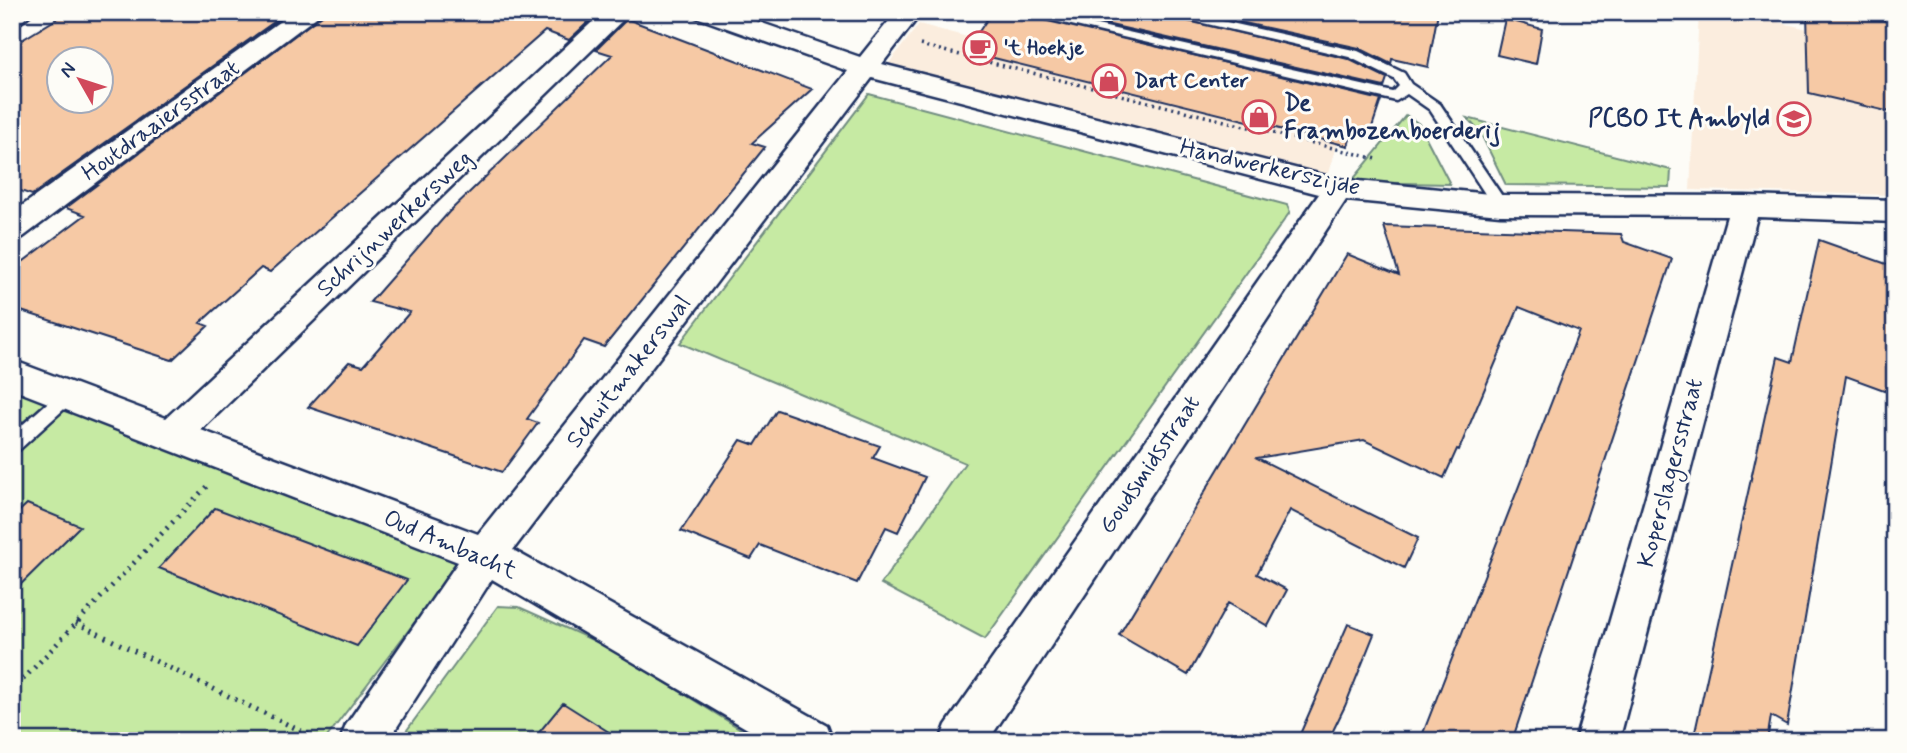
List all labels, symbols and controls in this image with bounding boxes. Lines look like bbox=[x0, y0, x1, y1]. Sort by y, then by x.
cafe icon: 't Hoekje bbox=[961, 29, 999, 67]
place label: 't Hoekje bbox=[1004, 34, 1084, 62]
north arrow bbox=[46, 46, 116, 116]
street label: Houtdraaiersstraat bbox=[76, 53, 246, 189]
text: N bbox=[54, 57, 82, 83]
shop icon: Dart Center bbox=[1090, 62, 1128, 100]
place label: Dart Center bbox=[1134, 67, 1249, 95]
place label: De Frambozenboerderij bbox=[1284, 88, 1500, 147]
shop icon: De Frambozenboerderij bbox=[1240, 98, 1278, 136]
school or university icon: PCBO It Ambyld bbox=[1775, 100, 1813, 138]
place label: PCBO It Ambyld bbox=[1588, 104, 1770, 135]
street label: Handwerkerszijde bbox=[1177, 132, 1363, 204]
street label: Schrijnwerkersweg bbox=[310, 144, 480, 304]
street label: Schuitmakerswal bbox=[560, 289, 698, 455]
street label: Koperslagersstraat bbox=[1631, 375, 1713, 571]
street label: Goudsmidsstraat bbox=[1092, 390, 1208, 540]
street label: Oud Ambacht bbox=[379, 503, 521, 587]

